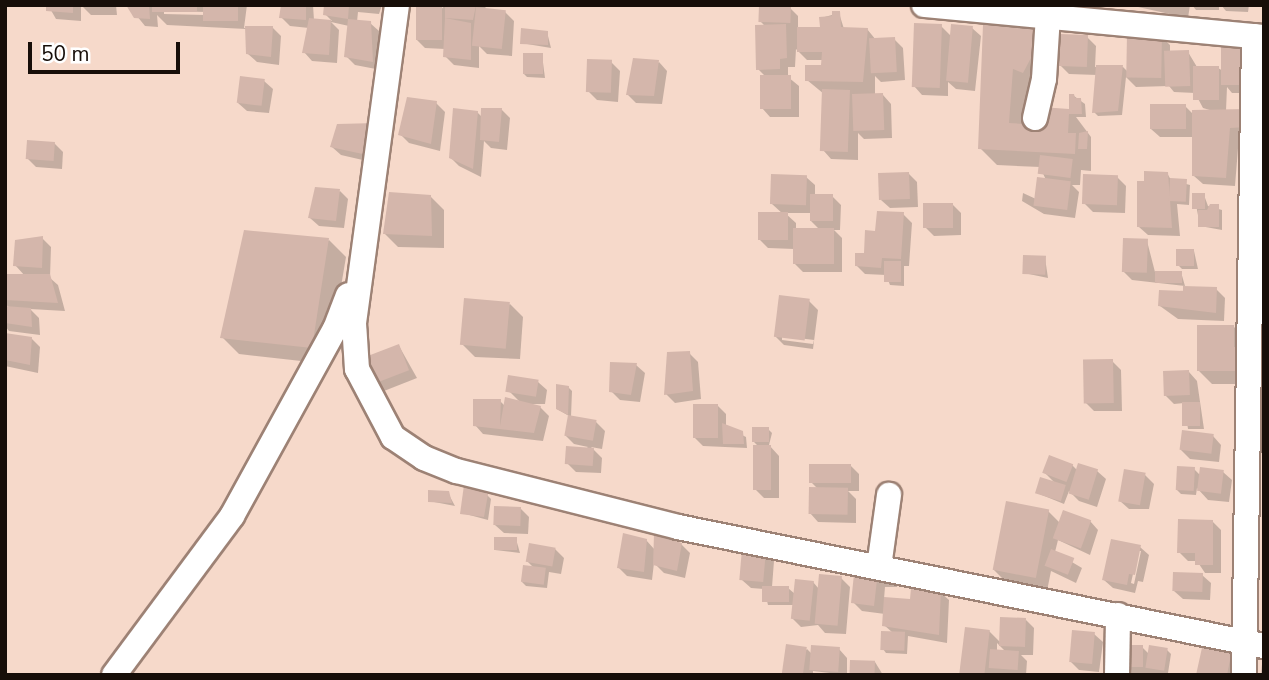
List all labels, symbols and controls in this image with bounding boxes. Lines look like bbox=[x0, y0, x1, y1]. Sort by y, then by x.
scale bar bbox=[32, 28, 184, 72]
text: 50 m bbox=[41, 40, 90, 68]

